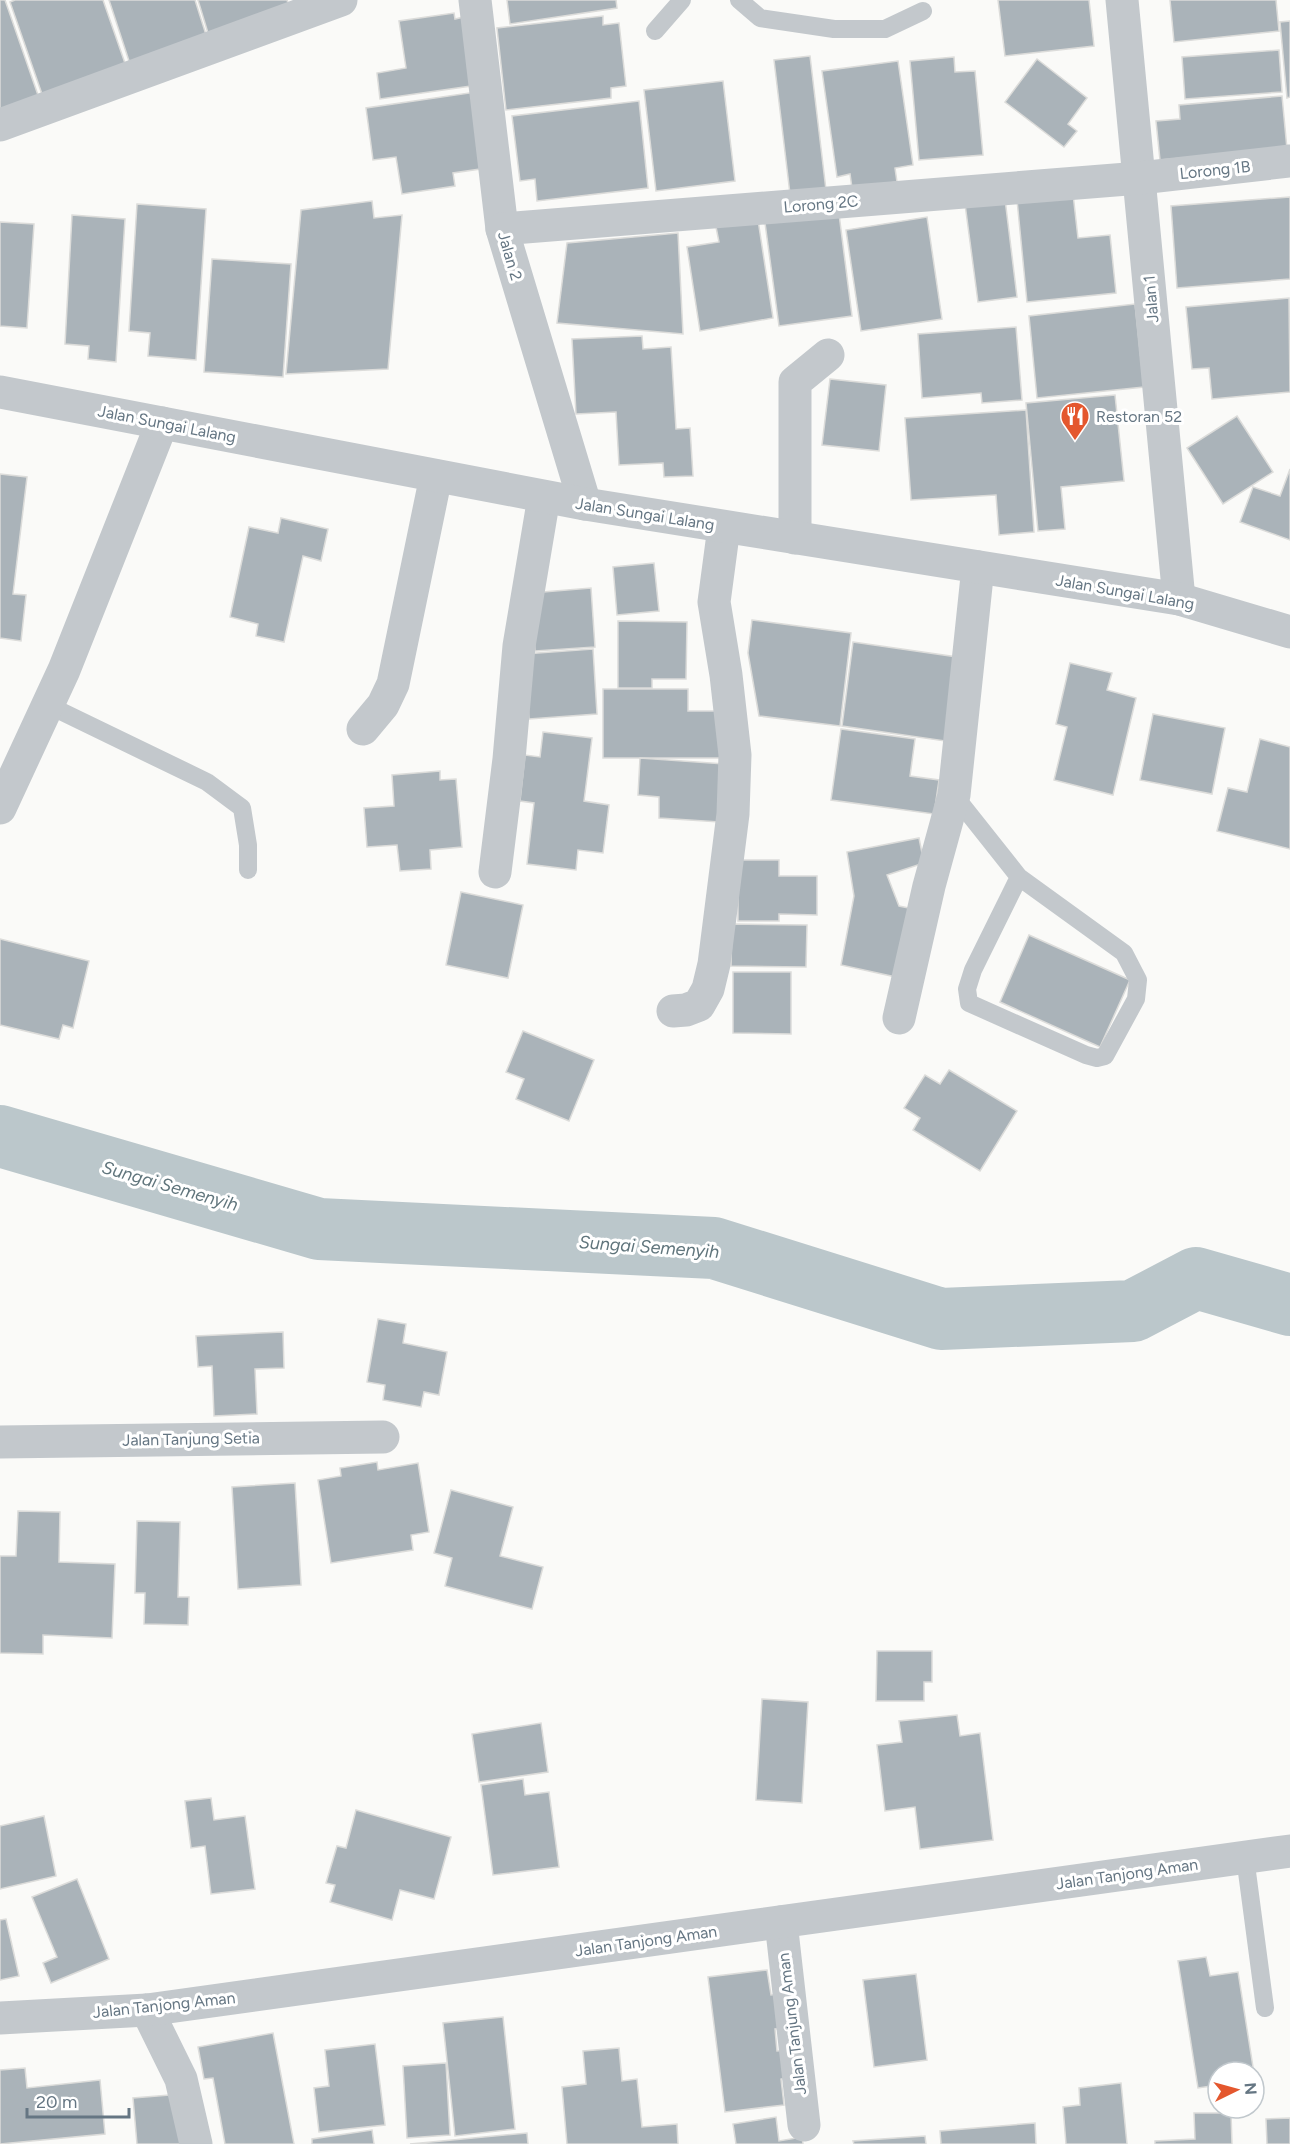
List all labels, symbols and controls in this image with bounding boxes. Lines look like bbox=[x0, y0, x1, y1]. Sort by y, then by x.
street label: Lorong 1B bbox=[1179, 157, 1251, 183]
street label: Lorong 2C bbox=[783, 191, 859, 217]
street label: Jalan 2 bbox=[494, 229, 526, 283]
street label: Jalan 1 bbox=[1139, 274, 1163, 324]
restaurant icon: Restoran 52 bbox=[1059, 400, 1091, 442]
street label: Jalan Sungai Lalang bbox=[96, 401, 238, 447]
place label: Restoran 52 bbox=[1096, 407, 1182, 426]
street label: Jalan Sungai Lalang bbox=[574, 494, 716, 534]
street label: Jalan Sungai Lalang bbox=[1054, 570, 1196, 614]
water label: Sungai Semenyih bbox=[99, 1156, 241, 1216]
water label: Sungai Semenyih bbox=[578, 1231, 720, 1263]
street label: Jalan Tanjung Setia bbox=[122, 1428, 260, 1450]
street label: Jalan Tanjong Aman bbox=[1055, 1855, 1199, 1893]
street label: Jalan Tanjong Aman bbox=[574, 1922, 718, 1960]
street label: Jalan Tanjung Aman bbox=[774, 1952, 810, 2096]
street label: Jalan Tanjong Aman bbox=[92, 1988, 236, 2022]
north arrow bbox=[1206, 2060, 1266, 2120]
scale bar bbox=[27, 2081, 129, 2119]
text: N bbox=[1240, 2082, 1260, 2096]
text: 20 m bbox=[36, 2091, 77, 2113]

